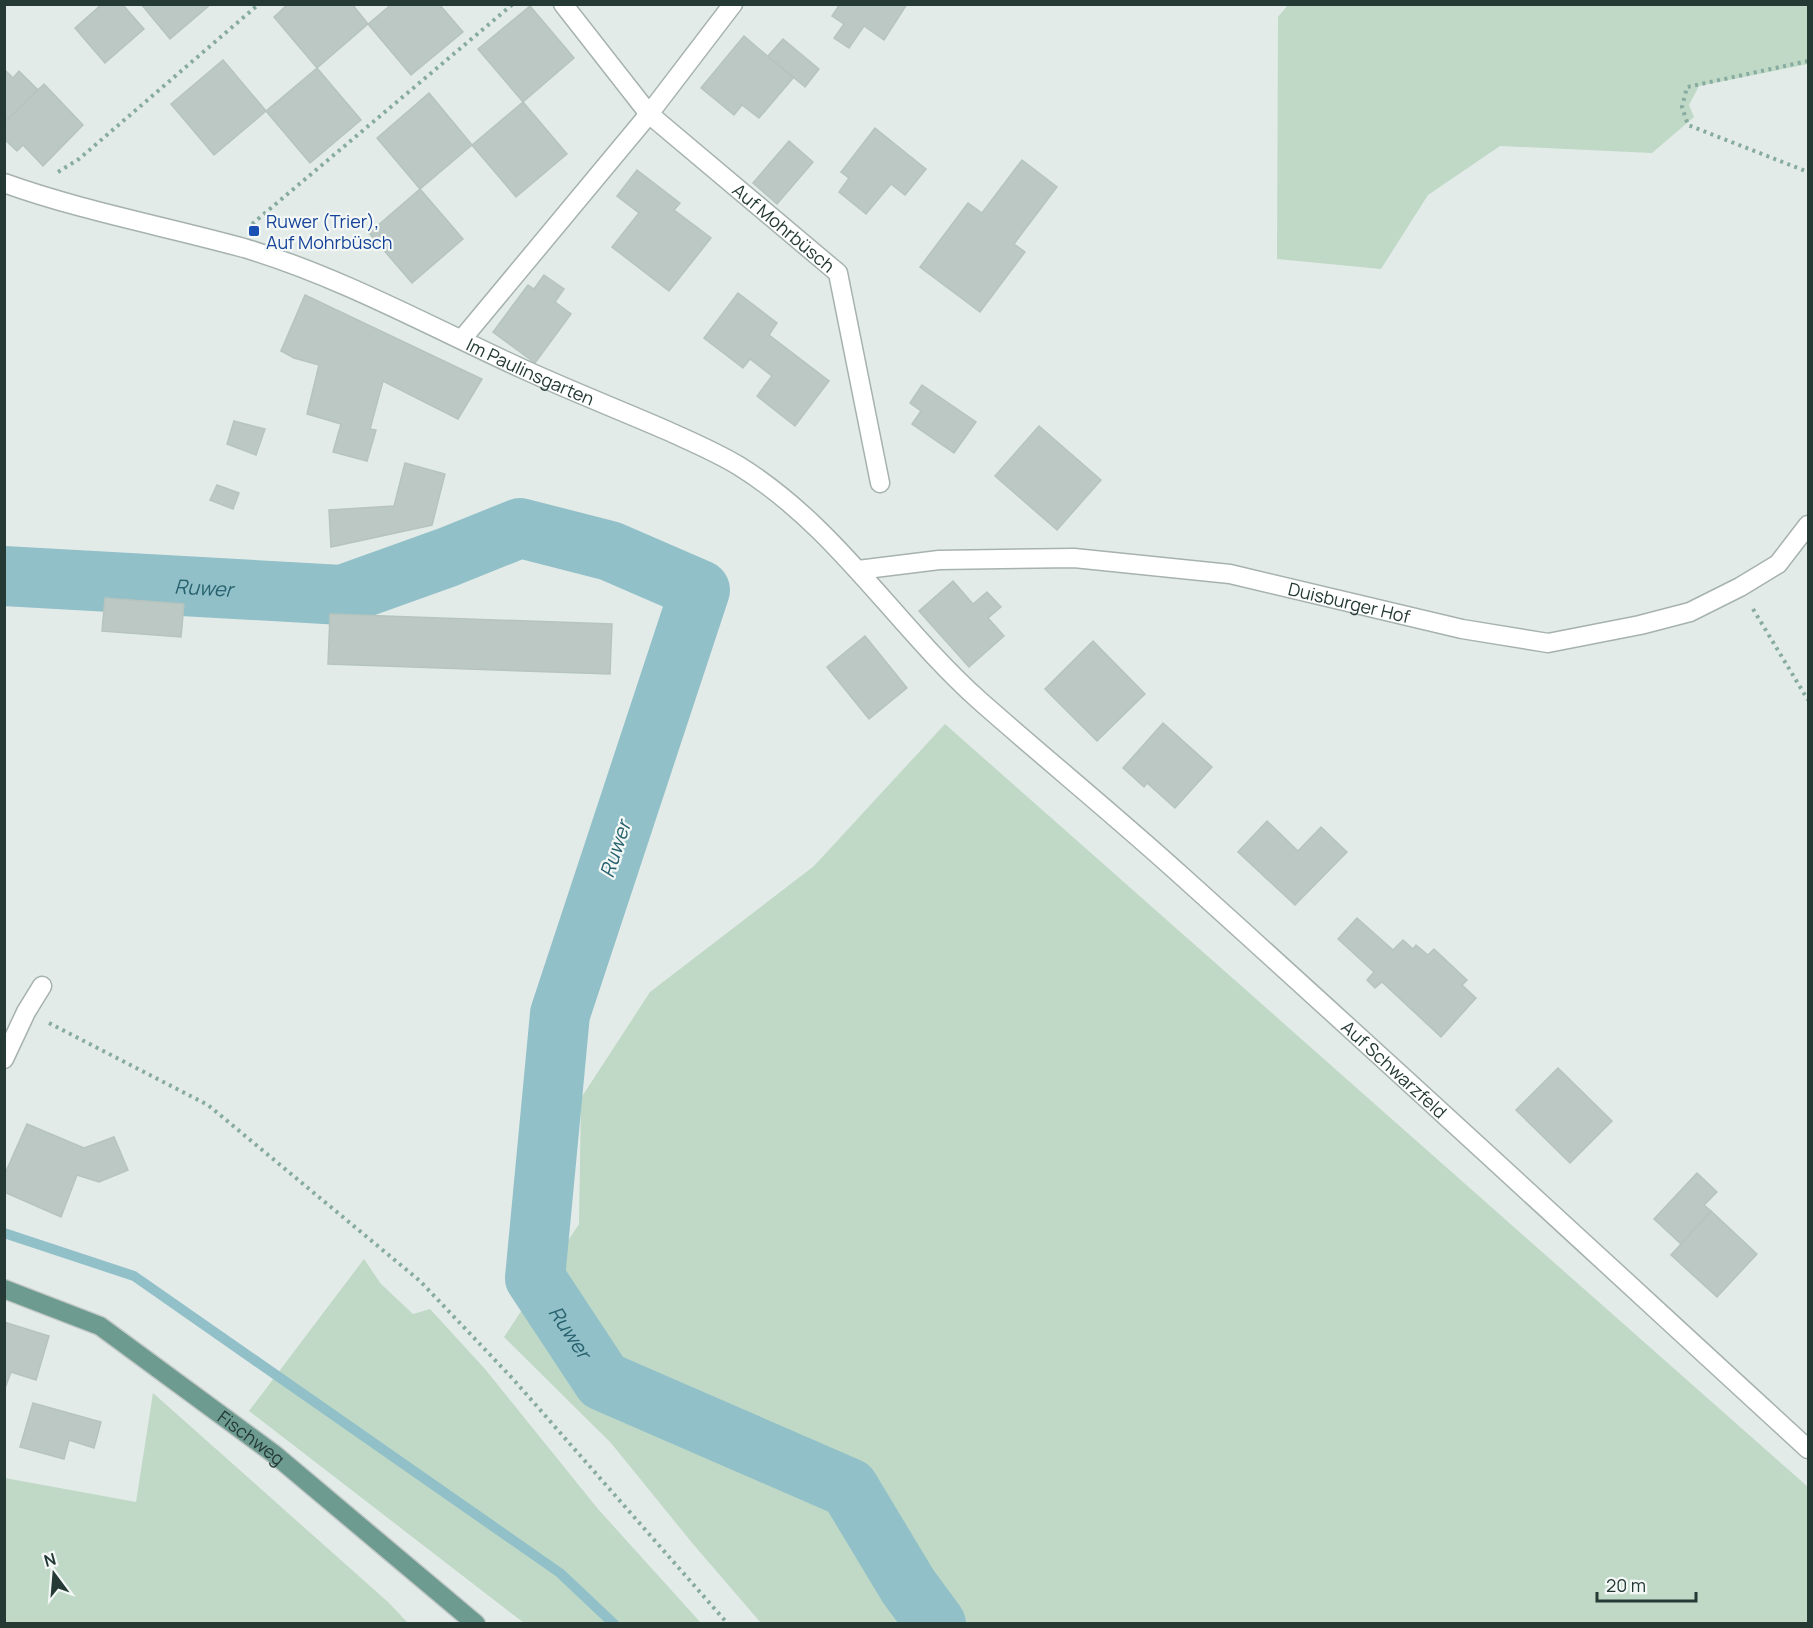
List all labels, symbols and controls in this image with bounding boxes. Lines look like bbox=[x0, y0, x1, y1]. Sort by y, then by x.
street label: Auf Mohrbüsch bbox=[728, 178, 840, 277]
place label: Ruwer (Trier), Auf Mohrbüsch bbox=[266, 209, 393, 254]
marker: Ruwer (Trier), Auf Mohrbüsch bbox=[247, 224, 261, 238]
street label: Im Paulinsgarten bbox=[463, 332, 598, 411]
water label: Ruwer bbox=[174, 572, 236, 602]
street label: Duisburger Hof bbox=[1286, 576, 1413, 628]
water label: Ruwer bbox=[593, 814, 638, 881]
street label: Auf Schwarzfeld bbox=[1337, 1015, 1452, 1123]
water label: Ruwer bbox=[543, 1300, 599, 1366]
street label: Fischweg bbox=[213, 1405, 290, 1470]
north arrow bbox=[24, 1544, 84, 1604]
text: N bbox=[41, 1547, 58, 1572]
scale bar bbox=[1597, 1565, 1696, 1603]
text: 20 m bbox=[1606, 1573, 1646, 1597]

